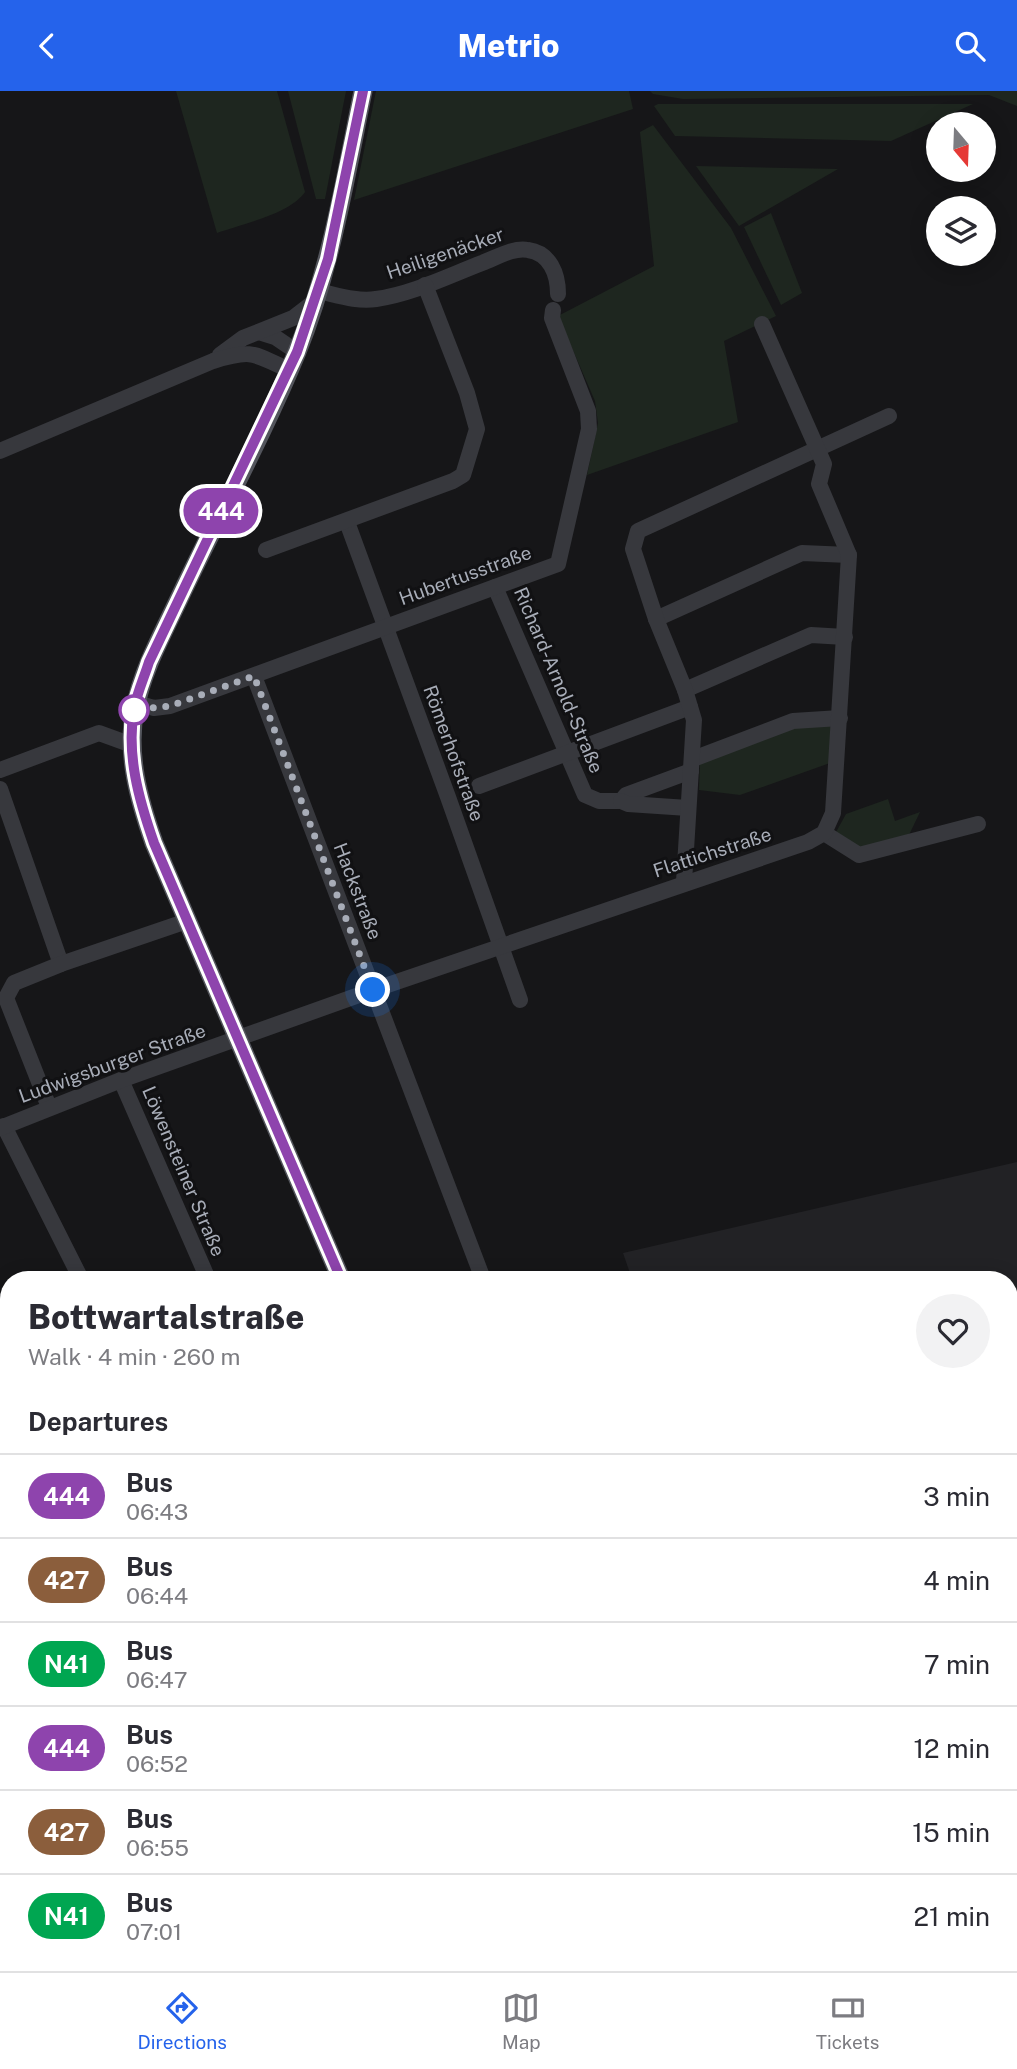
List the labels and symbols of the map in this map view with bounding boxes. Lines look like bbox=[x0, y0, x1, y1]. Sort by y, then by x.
north arrow bbox=[926, 112, 996, 182]
street label: Heiligenäcker bbox=[383, 223, 507, 283]
line badge: 444 bbox=[181, 488, 261, 534]
street label: Hubertusstraße bbox=[396, 541, 534, 609]
street label: Richard-Arnold-Straße bbox=[510, 584, 608, 776]
street label: Römerhofstraße bbox=[419, 682, 489, 824]
unlabelled marker bbox=[119, 695, 149, 725]
street label: Flattichstraße bbox=[650, 823, 774, 881]
street label: Hackstraße bbox=[329, 839, 387, 943]
your location bbox=[355, 972, 390, 1007]
street label: Ludwigsburger Straße bbox=[16, 1019, 208, 1107]
street label: Löwensteiner Straße bbox=[138, 1083, 230, 1259]

